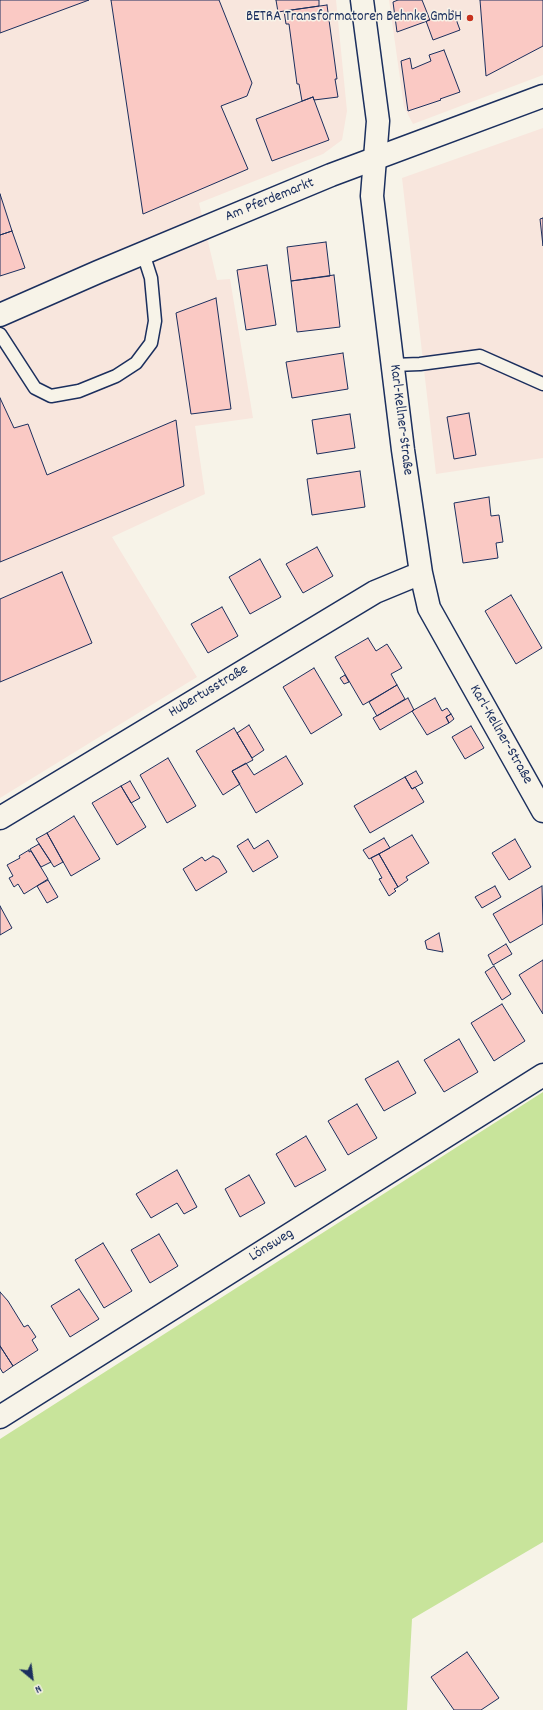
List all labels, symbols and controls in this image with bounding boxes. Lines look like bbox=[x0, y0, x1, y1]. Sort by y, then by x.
place label: BETRA Transformatoren Behnke GmbH bbox=[246, 9, 462, 27]
marker: BETRA Transformatoren Behnke GmbH bbox=[465, 13, 475, 23]
street label: Am Pferdemarkt bbox=[223, 175, 317, 227]
street label: Karl-Kellner-Straße bbox=[384, 364, 416, 476]
street label: Hubertusstraße bbox=[166, 661, 252, 723]
street label: Karl-Kellner-Straße bbox=[464, 682, 536, 788]
street label: Lönsweg bbox=[247, 1225, 297, 1267]
north arrow bbox=[12, 1658, 52, 1698]
text: N bbox=[32, 1680, 44, 1697]

